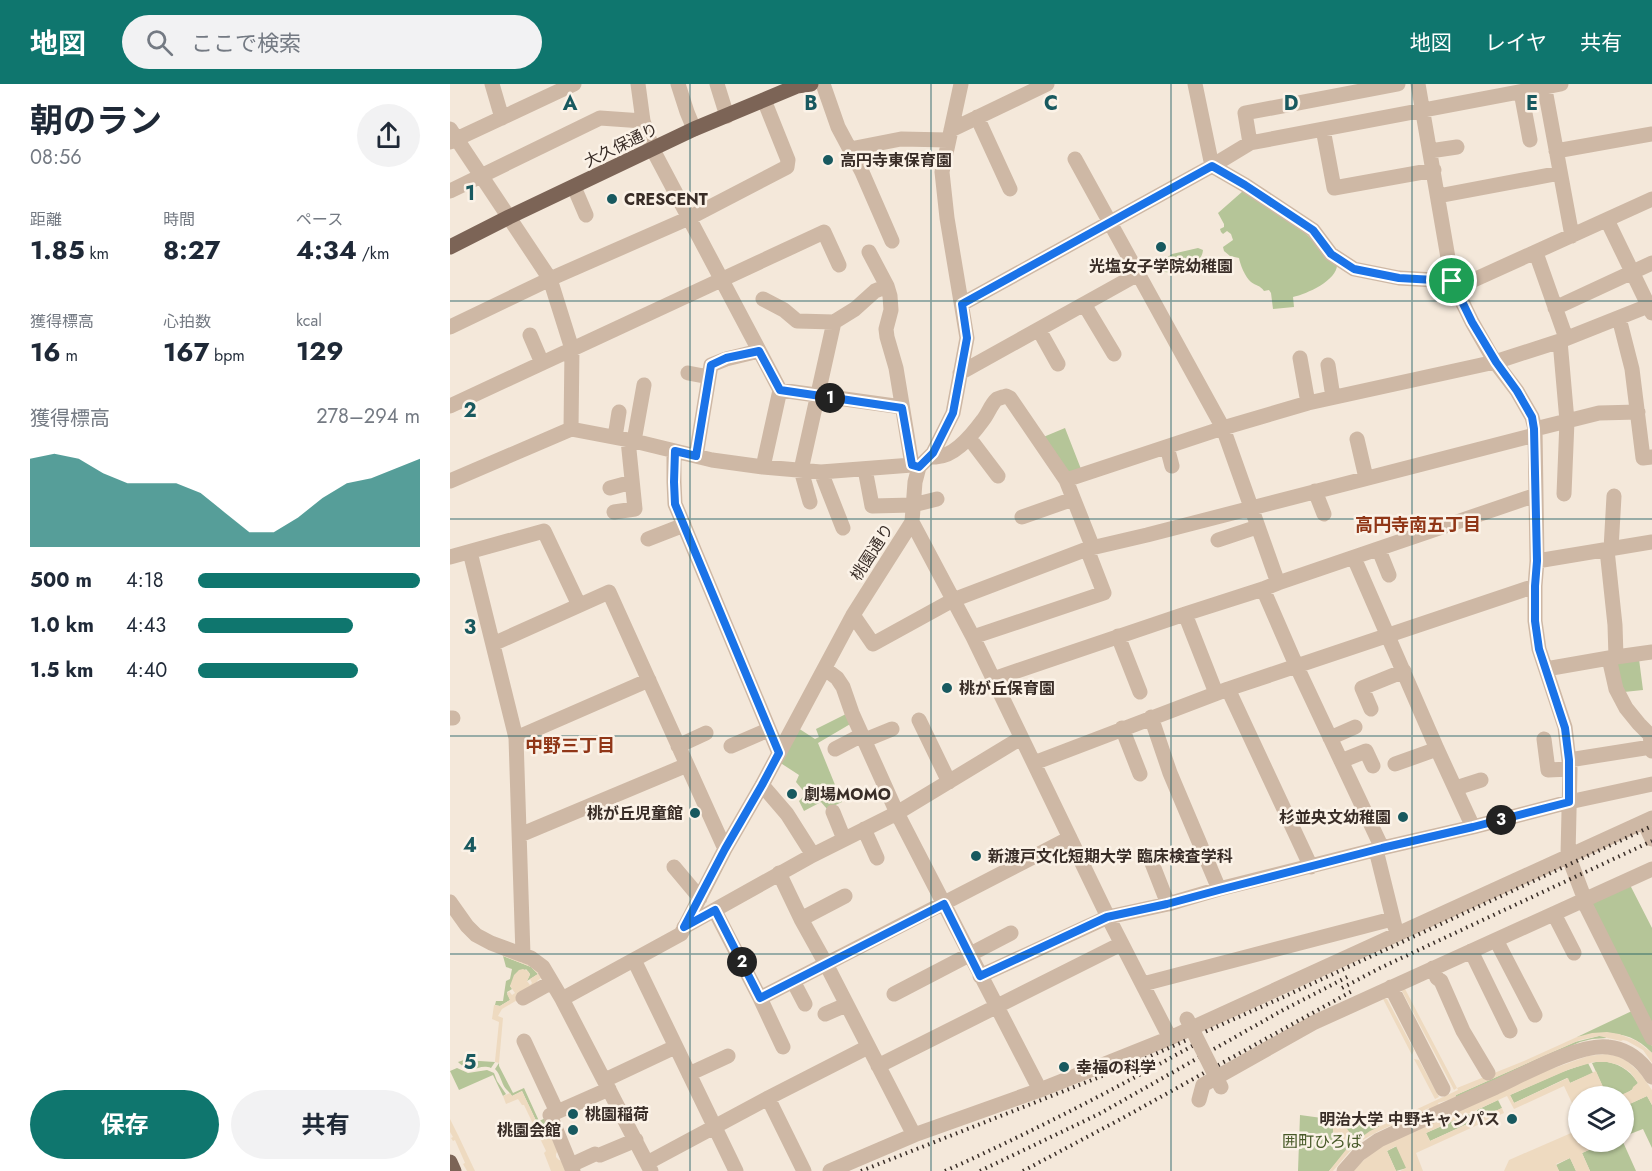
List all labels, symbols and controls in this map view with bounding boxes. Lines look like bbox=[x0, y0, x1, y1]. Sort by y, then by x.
search box bbox=[122, 15, 542, 69]
text: 地図 bbox=[30, 23, 86, 64]
icon: search bbox=[143, 26, 176, 59]
text: ここで検索 bbox=[191, 27, 301, 59]
text: 地図 bbox=[1410, 28, 1452, 58]
text: レイヤ bbox=[1485, 28, 1547, 58]
text: 共有 bbox=[1580, 28, 1622, 58]
text: A bbox=[562, 89, 578, 118]
text: B bbox=[804, 89, 818, 118]
text: C bbox=[1044, 89, 1058, 118]
text: D bbox=[1284, 89, 1298, 118]
text: E bbox=[1526, 89, 1538, 118]
text: 朝のラン bbox=[30, 97, 162, 144]
button: share bbox=[357, 104, 420, 167]
street label: 大久保通り bbox=[580, 117, 662, 173]
text: 08:56 bbox=[30, 143, 82, 172]
place label: 高円寺東保育園 bbox=[840, 149, 952, 172]
marker: 高円寺東保育園 bbox=[821, 153, 835, 167]
text: 1 bbox=[465, 179, 475, 208]
place label: CRESCENT bbox=[624, 188, 708, 211]
marker: CRESCENT bbox=[605, 192, 619, 206]
text: 距離 bbox=[30, 208, 62, 231]
text: 時間 bbox=[163, 208, 195, 231]
text: ペース bbox=[296, 208, 343, 231]
text: 1.85 bbox=[30, 231, 85, 269]
text: 8:27 bbox=[163, 231, 220, 269]
text: 4:34 bbox=[296, 231, 357, 269]
marker: 光塩女子学院幼稚園 bbox=[1154, 240, 1168, 254]
text: km bbox=[85, 242, 109, 265]
text: /km bbox=[357, 242, 389, 265]
place label: 光塩女子学院幼稚園 bbox=[1089, 255, 1233, 278]
pin bbox=[1426, 255, 1477, 306]
icon: arrive bbox=[1435, 264, 1468, 297]
text: kcal bbox=[296, 309, 322, 332]
text: 獲得標高 bbox=[30, 310, 94, 333]
text: 心拍数 bbox=[163, 310, 211, 333]
text: 129 bbox=[296, 332, 344, 370]
text: 16 bbox=[30, 333, 61, 371]
text: 167 bbox=[163, 333, 209, 371]
text: m bbox=[61, 344, 78, 367]
text: bpm bbox=[209, 344, 245, 367]
pin: 1 bbox=[815, 383, 845, 413]
text: 1 bbox=[826, 386, 834, 409]
text: 2 bbox=[463, 396, 477, 425]
text: 278–294 m bbox=[316, 402, 420, 431]
text: 獲得標高 bbox=[30, 404, 110, 433]
district label: 高円寺南五丁目 bbox=[1355, 512, 1481, 538]
street label: 桃園通り bbox=[845, 519, 899, 585]
text: 500 m bbox=[30, 566, 92, 595]
text: 4:18 bbox=[126, 566, 164, 595]
text: 1.0 km bbox=[30, 611, 94, 640]
text: 4:43 bbox=[126, 611, 166, 640]
text: 3 bbox=[464, 613, 476, 642]
text: 1.5 km bbox=[30, 656, 93, 685]
text: 4:40 bbox=[126, 656, 167, 685]
place label: 桃が丘保育園 bbox=[959, 677, 1055, 700]
marker: 桃が丘保育園 bbox=[940, 681, 954, 695]
district label: 中野三丁目 bbox=[525, 733, 615, 759]
place label: 劇場MOMO bbox=[804, 783, 891, 806]
marker: 劇場MOMO bbox=[785, 787, 799, 801]
place label: 桃が丘児童館 bbox=[587, 802, 683, 825]
pin: 3 bbox=[1486, 805, 1516, 835]
marker: 桃が丘児童館 bbox=[688, 806, 702, 820]
place label: 杉並央文幼稚園 bbox=[1279, 806, 1391, 829]
text: 3 bbox=[1496, 808, 1506, 831]
marker: 杉並央文幼稚園 bbox=[1396, 810, 1410, 824]
text: 4 bbox=[463, 831, 477, 860]
place label: 新渡戸文化短期大学 臨床検査学科 bbox=[988, 845, 1233, 868]
marker: 新渡戸文化短期大学 臨床検査学科 bbox=[969, 849, 983, 863]
pin: 2 bbox=[727, 947, 757, 977]
text: 2 bbox=[737, 950, 747, 973]
text: 5 bbox=[464, 1048, 477, 1077]
place label: 幸福の科学 bbox=[1076, 1056, 1156, 1079]
marker: 幸福の科学 bbox=[1057, 1060, 1071, 1074]
map controls bbox=[1568, 1086, 1634, 1152]
button: layers bbox=[1568, 1086, 1634, 1152]
button: 保存 bbox=[30, 1090, 219, 1159]
button: 共有 bbox=[231, 1090, 420, 1159]
place label: 桃園稲荷 bbox=[585, 1103, 649, 1126]
marker: 桃園稲荷 bbox=[566, 1107, 580, 1121]
place label: 明治大学 中野キャンパス bbox=[1319, 1108, 1500, 1131]
marker: 明治大学 中野キャンパス bbox=[1505, 1112, 1519, 1126]
place label: 桃園会館 bbox=[497, 1119, 561, 1142]
marker: 桃園会館 bbox=[566, 1123, 580, 1137]
park label: 囲町ひろば bbox=[1282, 1130, 1362, 1153]

